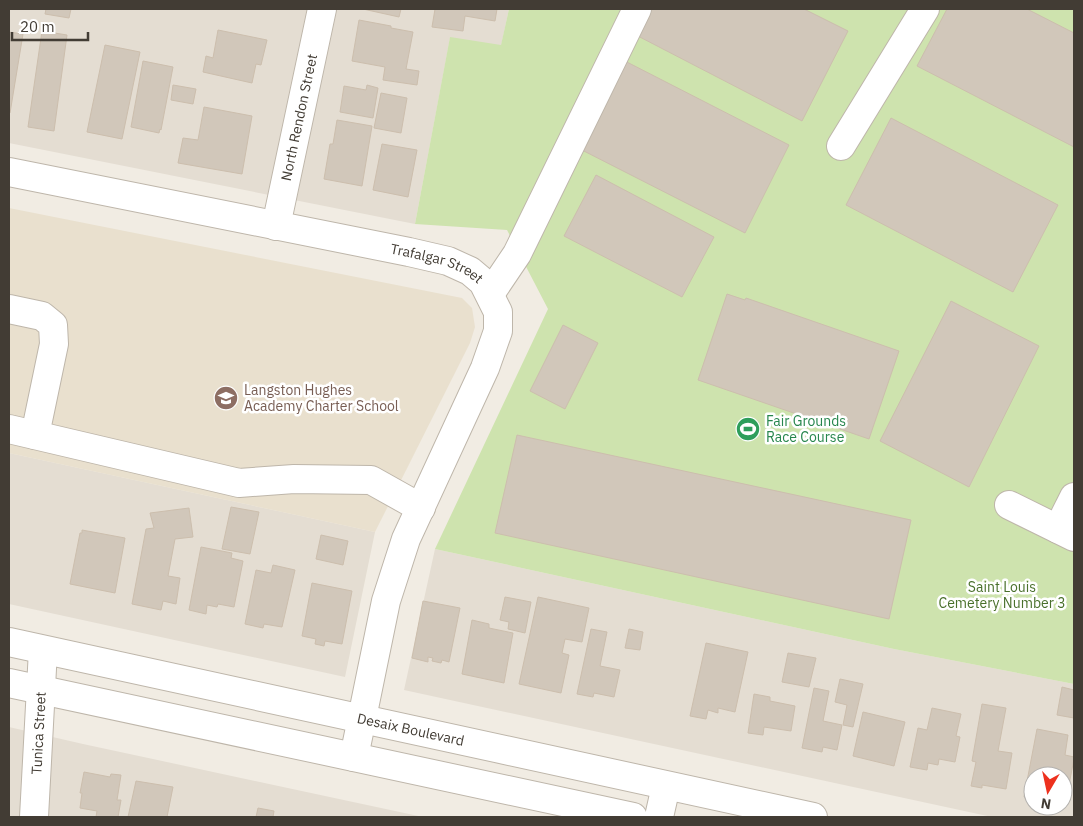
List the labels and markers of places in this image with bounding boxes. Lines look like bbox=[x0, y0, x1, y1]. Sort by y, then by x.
place label: Langston Hughes Academy Charter School bbox=[244, 381, 399, 415]
school or university icon: Langston Hughes Academy Charter School bbox=[213, 385, 239, 411]
place label: Fair Grounds Race Course bbox=[766, 412, 846, 446]
sports icon: Fair Grounds Race Course bbox=[735, 416, 761, 442]

